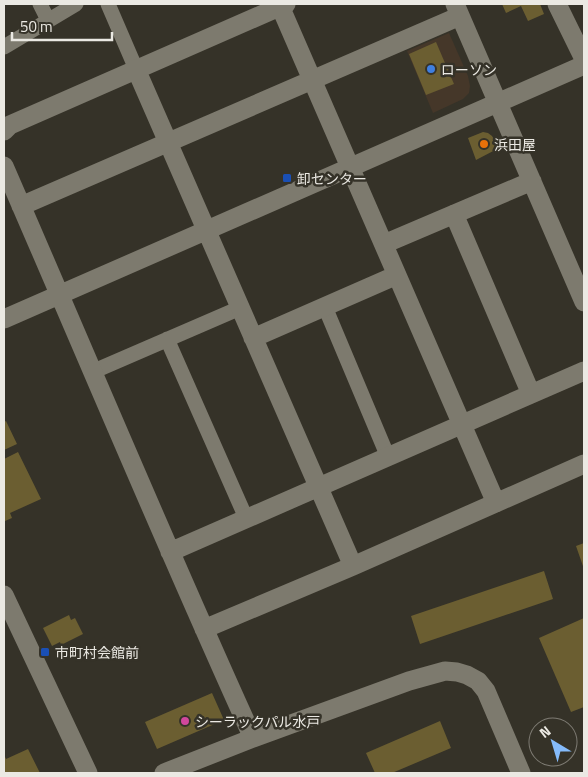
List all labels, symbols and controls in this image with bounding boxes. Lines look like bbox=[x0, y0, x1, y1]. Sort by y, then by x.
scale bar bbox=[12, 10, 112, 42]
text: 50 m bbox=[20, 15, 53, 38]
place label: ローソン bbox=[441, 59, 497, 80]
marker: ローソン bbox=[425, 63, 437, 75]
place label: 浜田屋 bbox=[494, 134, 536, 155]
marker: 浜田屋 bbox=[478, 138, 490, 150]
place label: 卸センター bbox=[297, 168, 367, 189]
marker: 卸センター bbox=[281, 172, 293, 184]
place label: 市町村会館前 bbox=[55, 642, 139, 663]
marker: 市町村会館前 bbox=[39, 646, 51, 658]
place label: シーラックパル水戸 bbox=[195, 711, 320, 732]
marker: シーラックパル水戸 bbox=[179, 715, 191, 727]
north arrow bbox=[528, 717, 578, 767]
text: N bbox=[534, 720, 555, 743]

